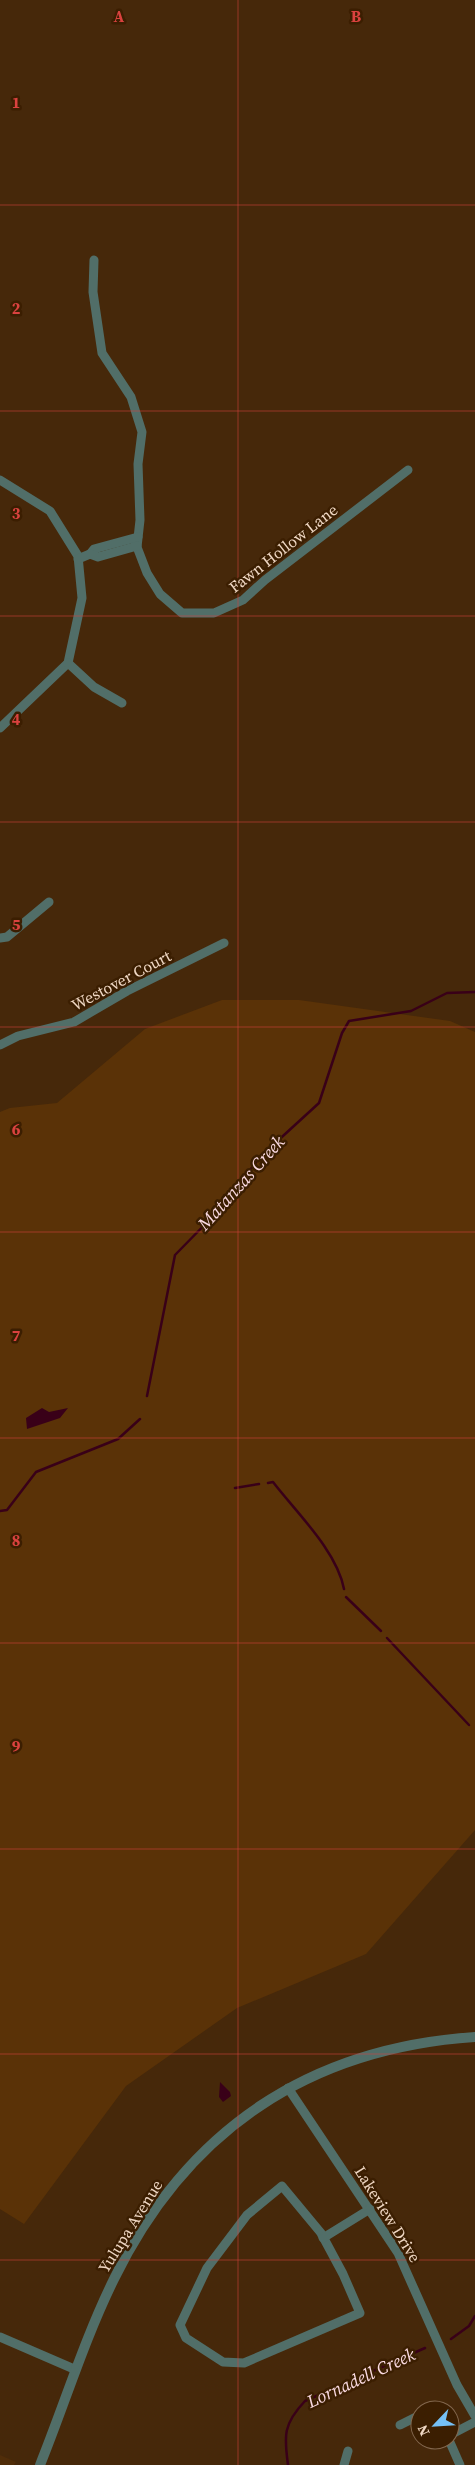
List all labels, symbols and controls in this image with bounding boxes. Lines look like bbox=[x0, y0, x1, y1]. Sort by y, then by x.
text: A bbox=[114, 5, 125, 27]
text: B bbox=[351, 5, 362, 27]
text: 1 bbox=[12, 91, 20, 113]
text: 2 bbox=[12, 297, 21, 319]
street label: Fawn Hollow Lane bbox=[224, 498, 342, 598]
text: 3 bbox=[12, 502, 21, 524]
text: 4 bbox=[12, 708, 21, 730]
text: 5 bbox=[12, 913, 21, 935]
street label: Westover Court bbox=[67, 944, 175, 1016]
text: 6 bbox=[12, 1118, 21, 1140]
water label: Matanzas Creek bbox=[191, 1129, 290, 1236]
text: 7 bbox=[12, 1324, 21, 1346]
text: 8 bbox=[12, 1529, 20, 1551]
text: 9 bbox=[12, 1735, 21, 1757]
street label: Lakeview Drive bbox=[350, 2162, 426, 2266]
street label: Yulupa Avenue bbox=[93, 2175, 167, 2277]
water label: Lornadell Creek bbox=[302, 2341, 420, 2414]
north arrow bbox=[410, 2400, 460, 2450]
text: N bbox=[412, 2422, 434, 2439]

